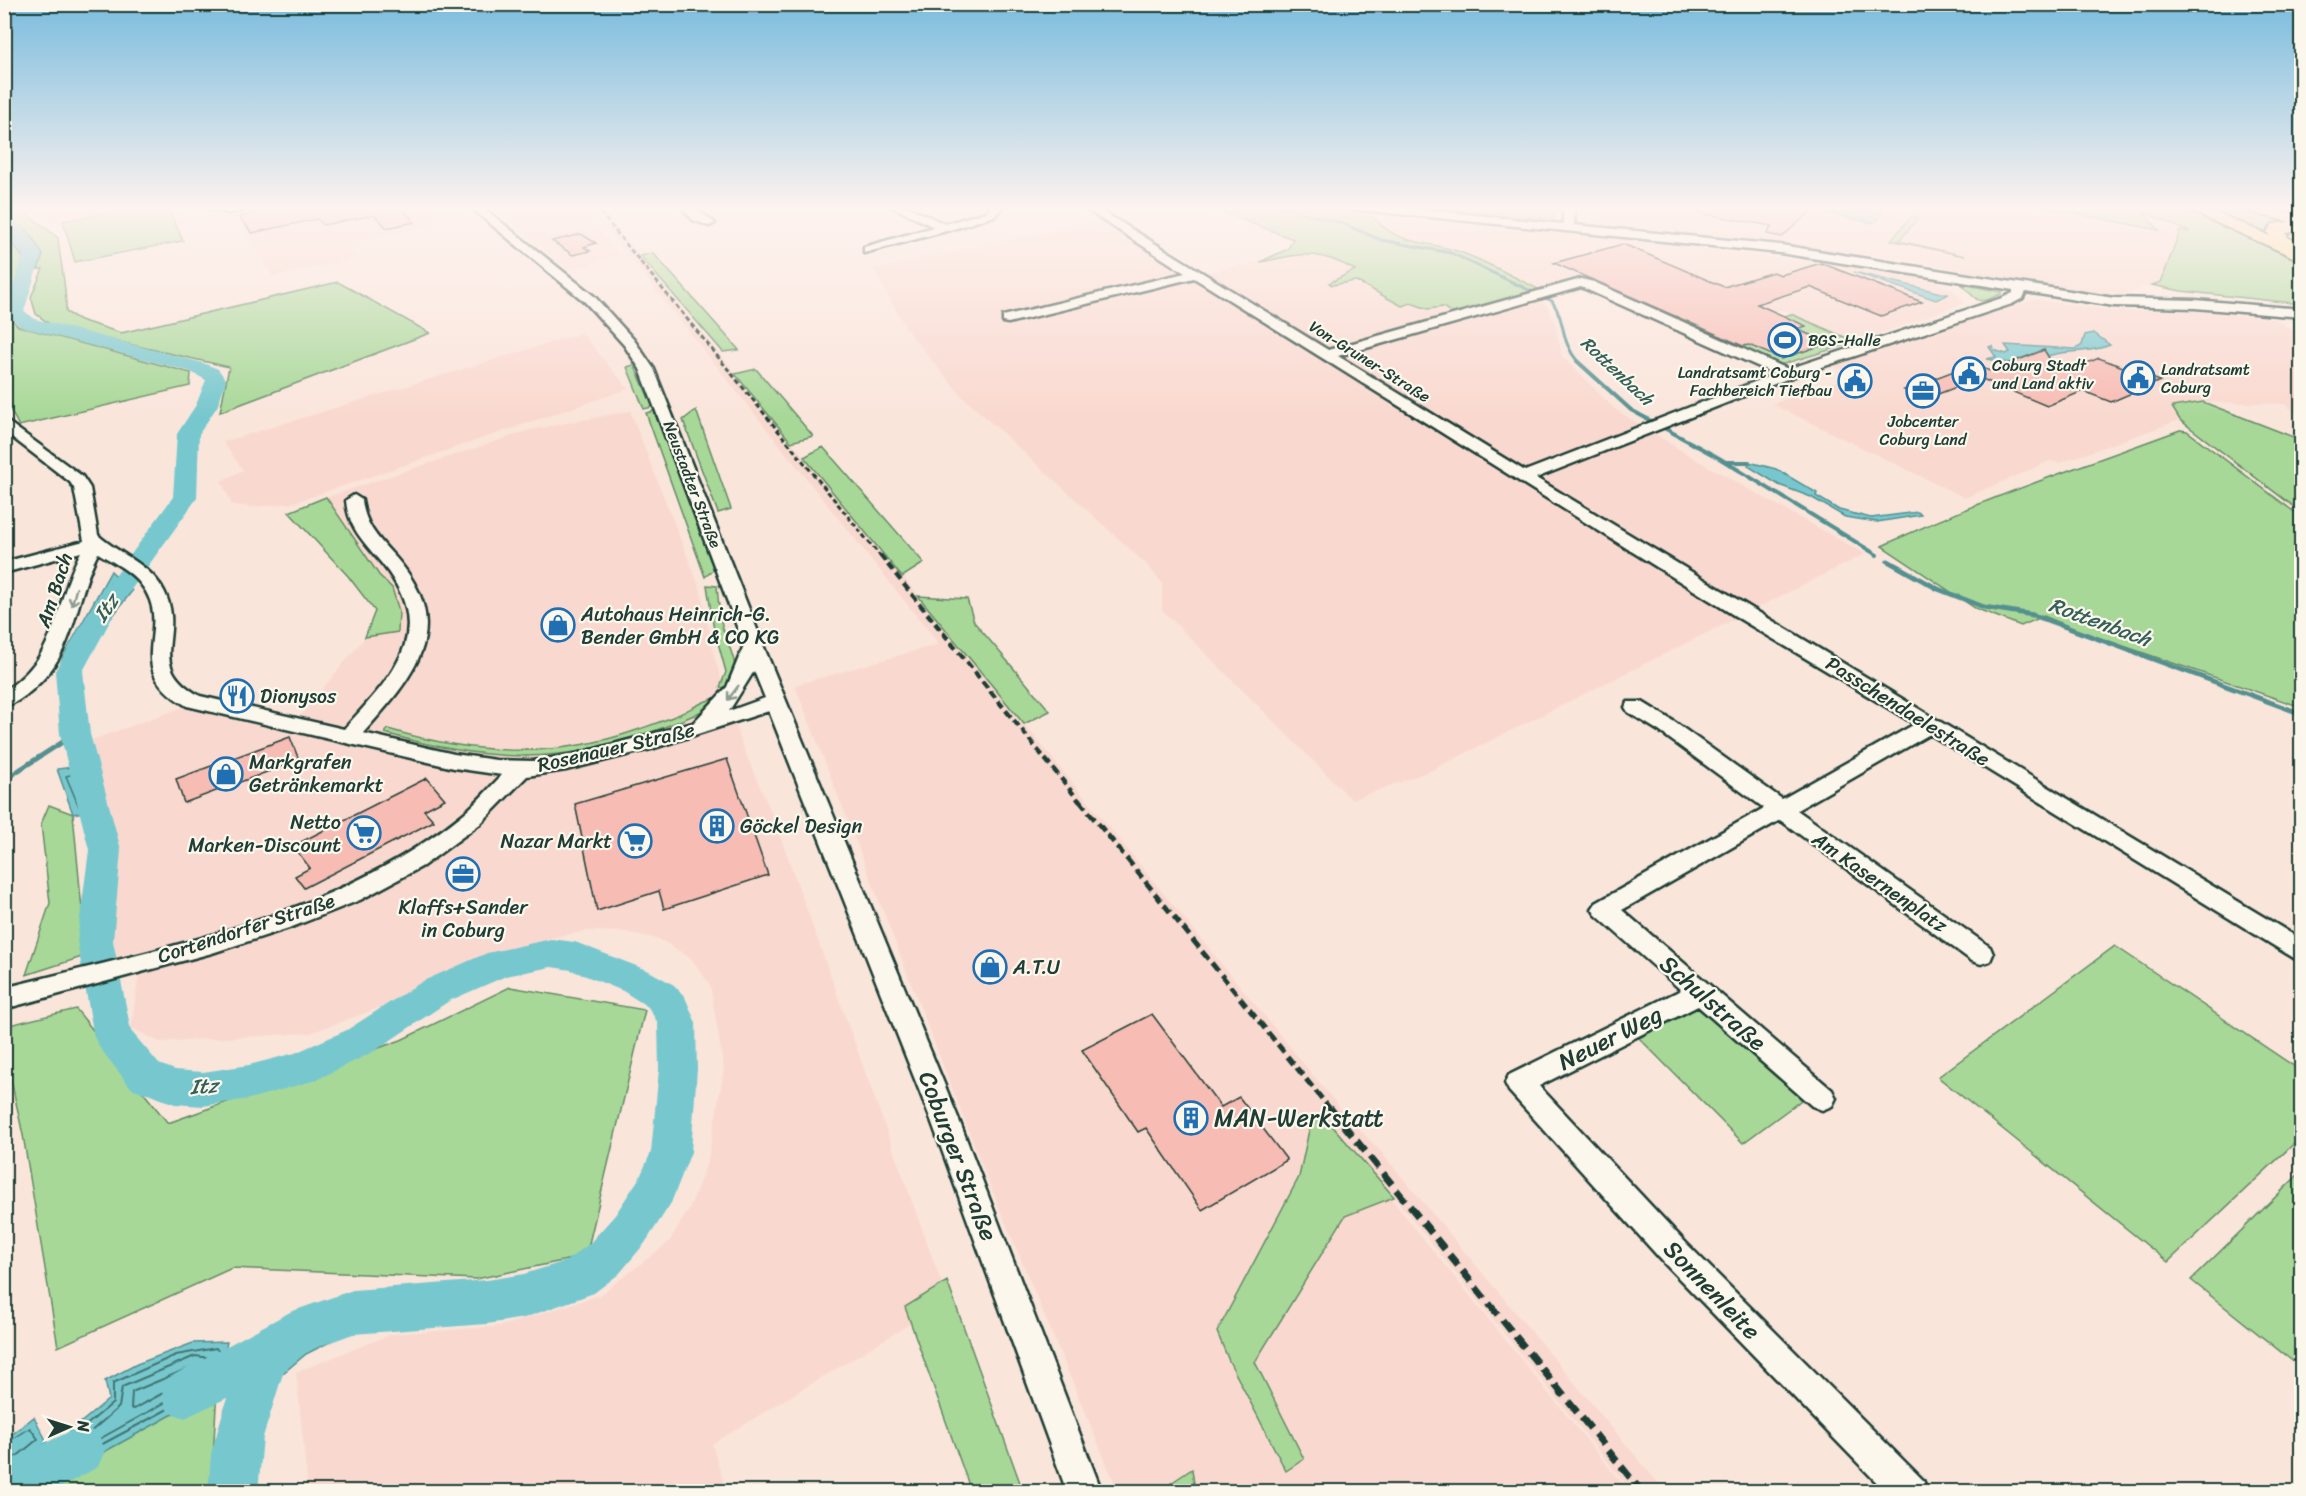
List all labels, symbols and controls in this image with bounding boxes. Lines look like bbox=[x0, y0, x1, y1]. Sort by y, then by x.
street label: Von-Gruner-Straße bbox=[1303, 312, 1436, 410]
sports icon: BGS-Halle bbox=[1767, 322, 1803, 358]
place label: BGS-Halle bbox=[1808, 326, 1881, 355]
water label: Rottenbach bbox=[1573, 328, 1662, 415]
place label: Coburg Stadt und Land aktiv bbox=[1992, 351, 2095, 398]
place label: Landratsamt Coburg bbox=[2161, 355, 2250, 402]
public building icon: Coburg Stadt und Land aktiv bbox=[1951, 356, 1987, 392]
place label: Landratsamt Coburg - Fachbereich Tiefbau bbox=[1678, 358, 1832, 405]
public building icon: Landratsamt Coburg bbox=[2120, 360, 2156, 396]
public building icon: Landratsamt Coburg - Fachbereich Tiefbau bbox=[1837, 363, 1873, 399]
office icon: Jobcenter Coburg Land bbox=[1905, 373, 1941, 409]
place label: Jobcenter Coburg Land bbox=[1880, 407, 1968, 454]
street label: Neustadter Straße bbox=[655, 416, 730, 552]
street label: Am Bach bbox=[26, 548, 83, 633]
water label: Itz bbox=[82, 583, 131, 631]
water label: Rottenbach bbox=[2044, 586, 2158, 659]
one-way arrow bbox=[68, 587, 80, 606]
place label: Autohaus Heinrich-G. Bender GmbH & CO KG bbox=[580, 597, 779, 655]
shop icon: Autohaus Heinrich-G. Bender GmbH & CO KG bbox=[540, 607, 576, 643]
street label: Passchendaelestraße bbox=[1819, 647, 1997, 776]
restaurant icon: Dionysos bbox=[219, 678, 255, 714]
place label: Dionysos bbox=[260, 679, 337, 714]
one-way arrow bbox=[727, 684, 740, 700]
street label: Rosenauer Straße bbox=[534, 712, 698, 783]
place label: Markgrafen Getränkemarkt bbox=[249, 745, 384, 803]
shop icon: Markgrafen Getränkemarkt bbox=[208, 756, 244, 792]
place label: Netto Marken-Discount bbox=[188, 805, 341, 863]
building icon: Göckel Design bbox=[699, 808, 735, 844]
place label: Göckel Design bbox=[740, 809, 862, 844]
supermarket icon: Netto Marken-Discount bbox=[346, 815, 382, 851]
street label: Am Kasernenplatz bbox=[1804, 822, 1955, 943]
supermarket icon: Nazar Markt bbox=[617, 823, 653, 859]
place label: Nazar Markt bbox=[500, 824, 612, 859]
office icon: Klaffs+Sander in Coburg bbox=[445, 856, 481, 892]
street label: Cortendorfer Straße bbox=[153, 883, 340, 974]
place label: Klaffs+Sander in Coburg bbox=[399, 890, 529, 948]
street label: Schulstraße bbox=[1650, 944, 1776, 1062]
shop icon: A.T.U bbox=[972, 949, 1008, 985]
place label: A.T.U bbox=[1012, 950, 1060, 985]
street label: Neuer Weg bbox=[1550, 994, 1670, 1082]
street label: Coburger Straße bbox=[906, 1065, 1010, 1247]
water label: Itz bbox=[188, 1066, 222, 1106]
place label: MAN-Werkstatt bbox=[1214, 1097, 1384, 1139]
building icon: MAN-Werkstatt bbox=[1173, 1100, 1209, 1136]
street label: Sonnenleite bbox=[1653, 1230, 1771, 1350]
north arrow bbox=[39, 1397, 99, 1457]
text: N bbox=[69, 1419, 98, 1433]

